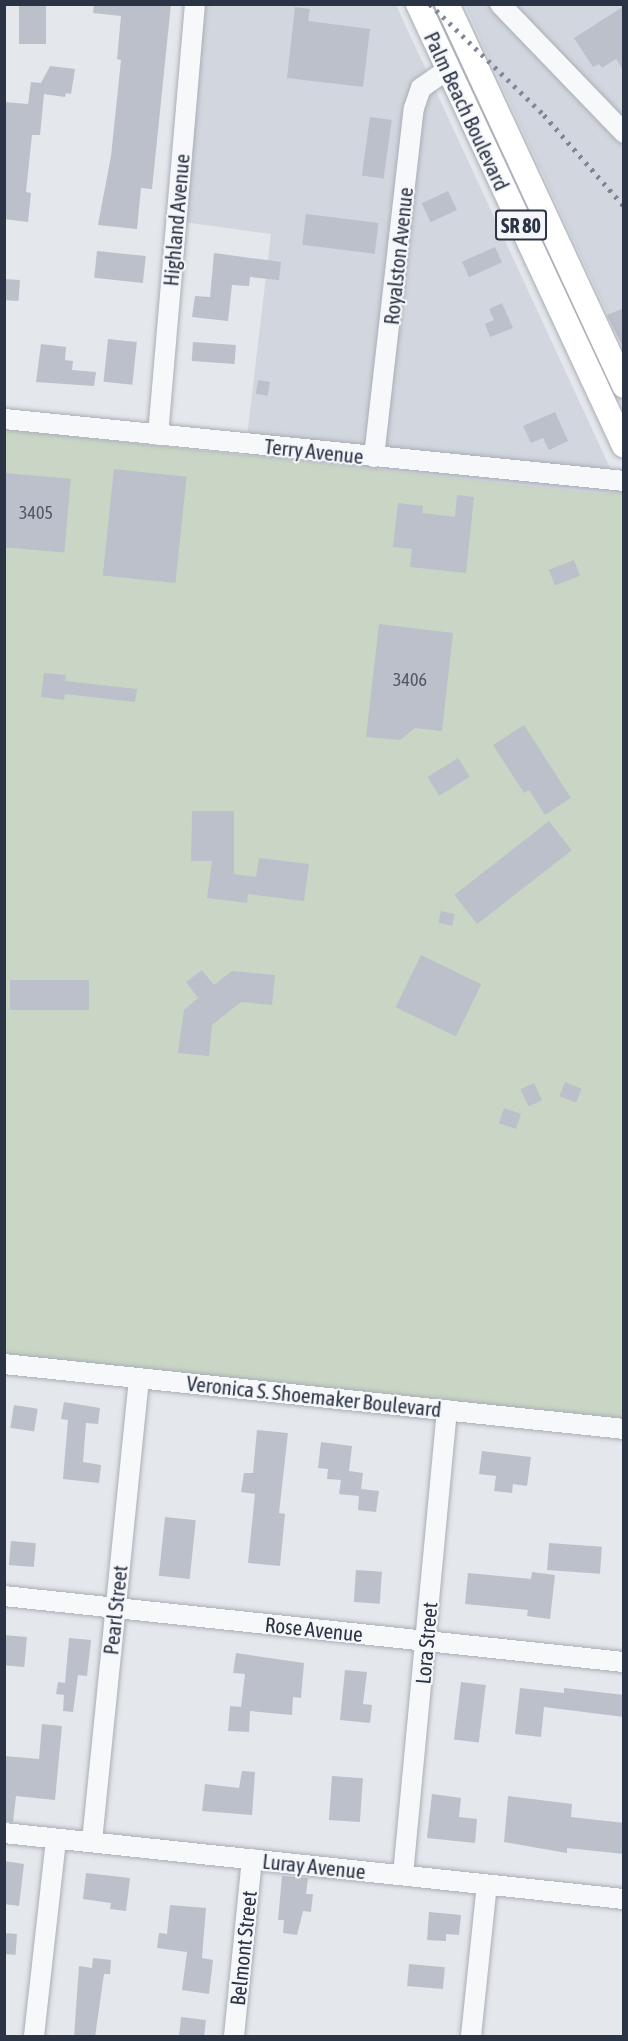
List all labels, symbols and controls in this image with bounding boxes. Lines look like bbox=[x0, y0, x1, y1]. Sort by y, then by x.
street label: Palm Beach Boulevard bbox=[419, 28, 515, 194]
street label: Highland Avenue bbox=[158, 153, 194, 287]
street label: Royalston Avenue bbox=[378, 186, 418, 326]
road number: SR 80 bbox=[494, 208, 548, 242]
street label: Terry Avenue bbox=[263, 433, 365, 469]
house number: 3405 bbox=[19, 502, 53, 524]
house number: 3406 bbox=[393, 669, 427, 691]
street label: Veronica S. Shoemaker Boulevard bbox=[185, 1370, 443, 1422]
street label: Pearl Street bbox=[98, 1564, 132, 1656]
street label: Lora Street bbox=[410, 1601, 442, 1685]
street label: Rose Avenue bbox=[264, 1611, 364, 1647]
street label: Luray Avenue bbox=[261, 1848, 367, 1884]
street label: Belmont Street bbox=[224, 1889, 262, 2007]

